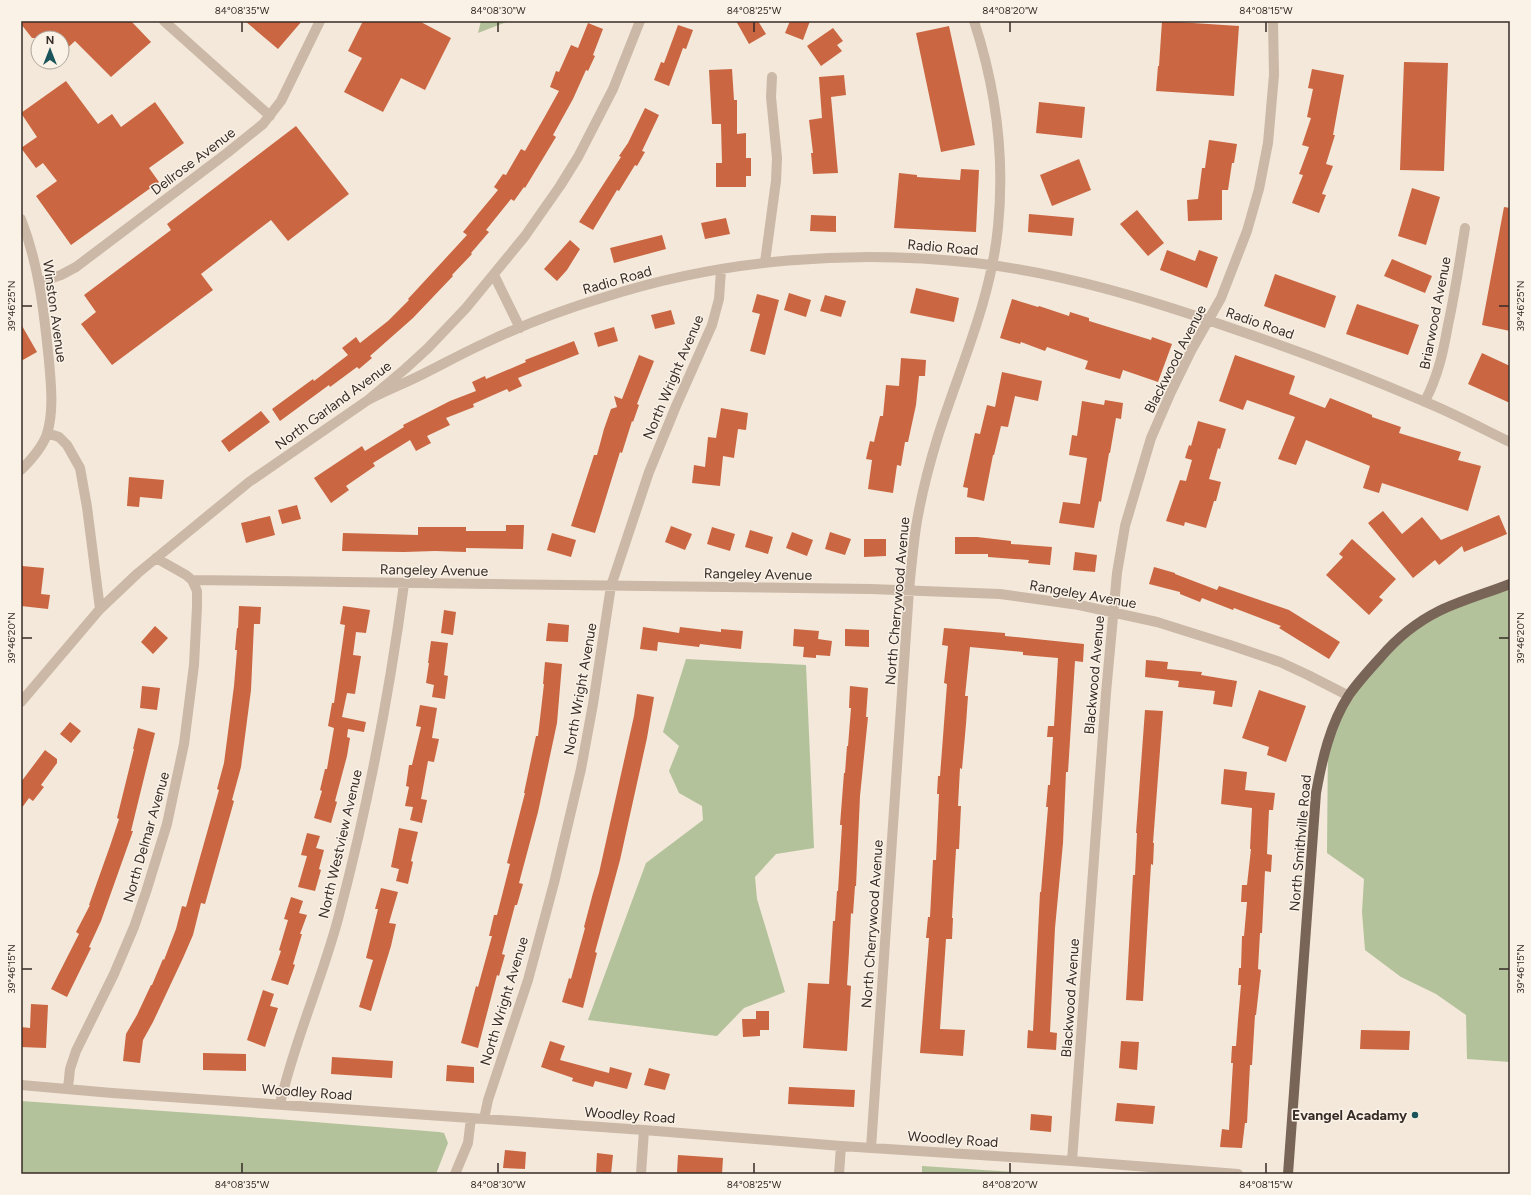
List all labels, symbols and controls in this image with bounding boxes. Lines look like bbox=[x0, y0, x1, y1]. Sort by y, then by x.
text: 84°08'35"W bbox=[215, 4, 270, 17]
text: 84°08'30"W bbox=[470, 4, 526, 17]
text: 84°08'25"W bbox=[727, 4, 782, 17]
text: 84°08'20"W bbox=[982, 4, 1038, 17]
text: 84°08'15"W bbox=[1239, 4, 1293, 17]
north arrow bbox=[30, 30, 70, 70]
text: N bbox=[46, 34, 54, 47]
street label: Dellrose Avenue bbox=[148, 124, 239, 199]
street label: Radio Road bbox=[907, 236, 979, 259]
street label: Briarwood Avenue bbox=[1416, 255, 1455, 371]
street label: Winston Avenue bbox=[39, 259, 70, 364]
street label: Radio Road bbox=[581, 263, 654, 298]
text: 39°46'25"N bbox=[5, 281, 18, 331]
text: 39°46'25"N bbox=[1514, 281, 1527, 331]
street label: Blackwood Avenue bbox=[1141, 302, 1210, 416]
street label: Radio Road bbox=[1223, 304, 1296, 343]
street label: North Wright Avenue bbox=[640, 312, 708, 442]
street label: North Garland Avenue bbox=[272, 357, 395, 453]
street label: North Cherrywood Avenue bbox=[882, 516, 913, 686]
street label: Rangeley Avenue bbox=[380, 561, 489, 580]
street label: Rangeley Avenue bbox=[704, 565, 813, 584]
street label: Rangeley Avenue bbox=[1028, 577, 1138, 612]
text: 39°46'20"N bbox=[5, 612, 18, 664]
text: 39°46'20"N bbox=[1514, 612, 1527, 664]
street label: Blackwood Avenue bbox=[1081, 615, 1108, 735]
street label: North Wright Avenue bbox=[561, 621, 601, 756]
street label: North Westview Avenue bbox=[315, 768, 366, 920]
street label: North Delmar Avenue bbox=[120, 769, 173, 904]
street label: North Smithville Road bbox=[1286, 774, 1315, 912]
street label: North Cherrywood Avenue bbox=[858, 839, 887, 1009]
street label: North Wright Avenue bbox=[477, 934, 532, 1068]
street label: Blackwood Avenue bbox=[1058, 938, 1083, 1058]
text: 39°46'15"N bbox=[5, 944, 18, 994]
text: 39°46'15"N bbox=[1514, 944, 1527, 994]
street label: Woodley Road bbox=[261, 1081, 353, 1104]
street label: Woodley Road bbox=[584, 1104, 676, 1127]
place label: Evangel Acadamy bbox=[1292, 1107, 1408, 1124]
marker: Evangel Acadamy bbox=[1410, 1110, 1420, 1120]
street label: Woodley Road bbox=[907, 1128, 999, 1151]
text: 84°08'35"W bbox=[215, 1178, 270, 1191]
text: 84°08'30"W bbox=[470, 1178, 526, 1191]
text: 84°08'25"W bbox=[727, 1178, 782, 1191]
text: 84°08'20"W bbox=[982, 1178, 1038, 1191]
text: 84°08'15"W bbox=[1239, 1178, 1293, 1191]

